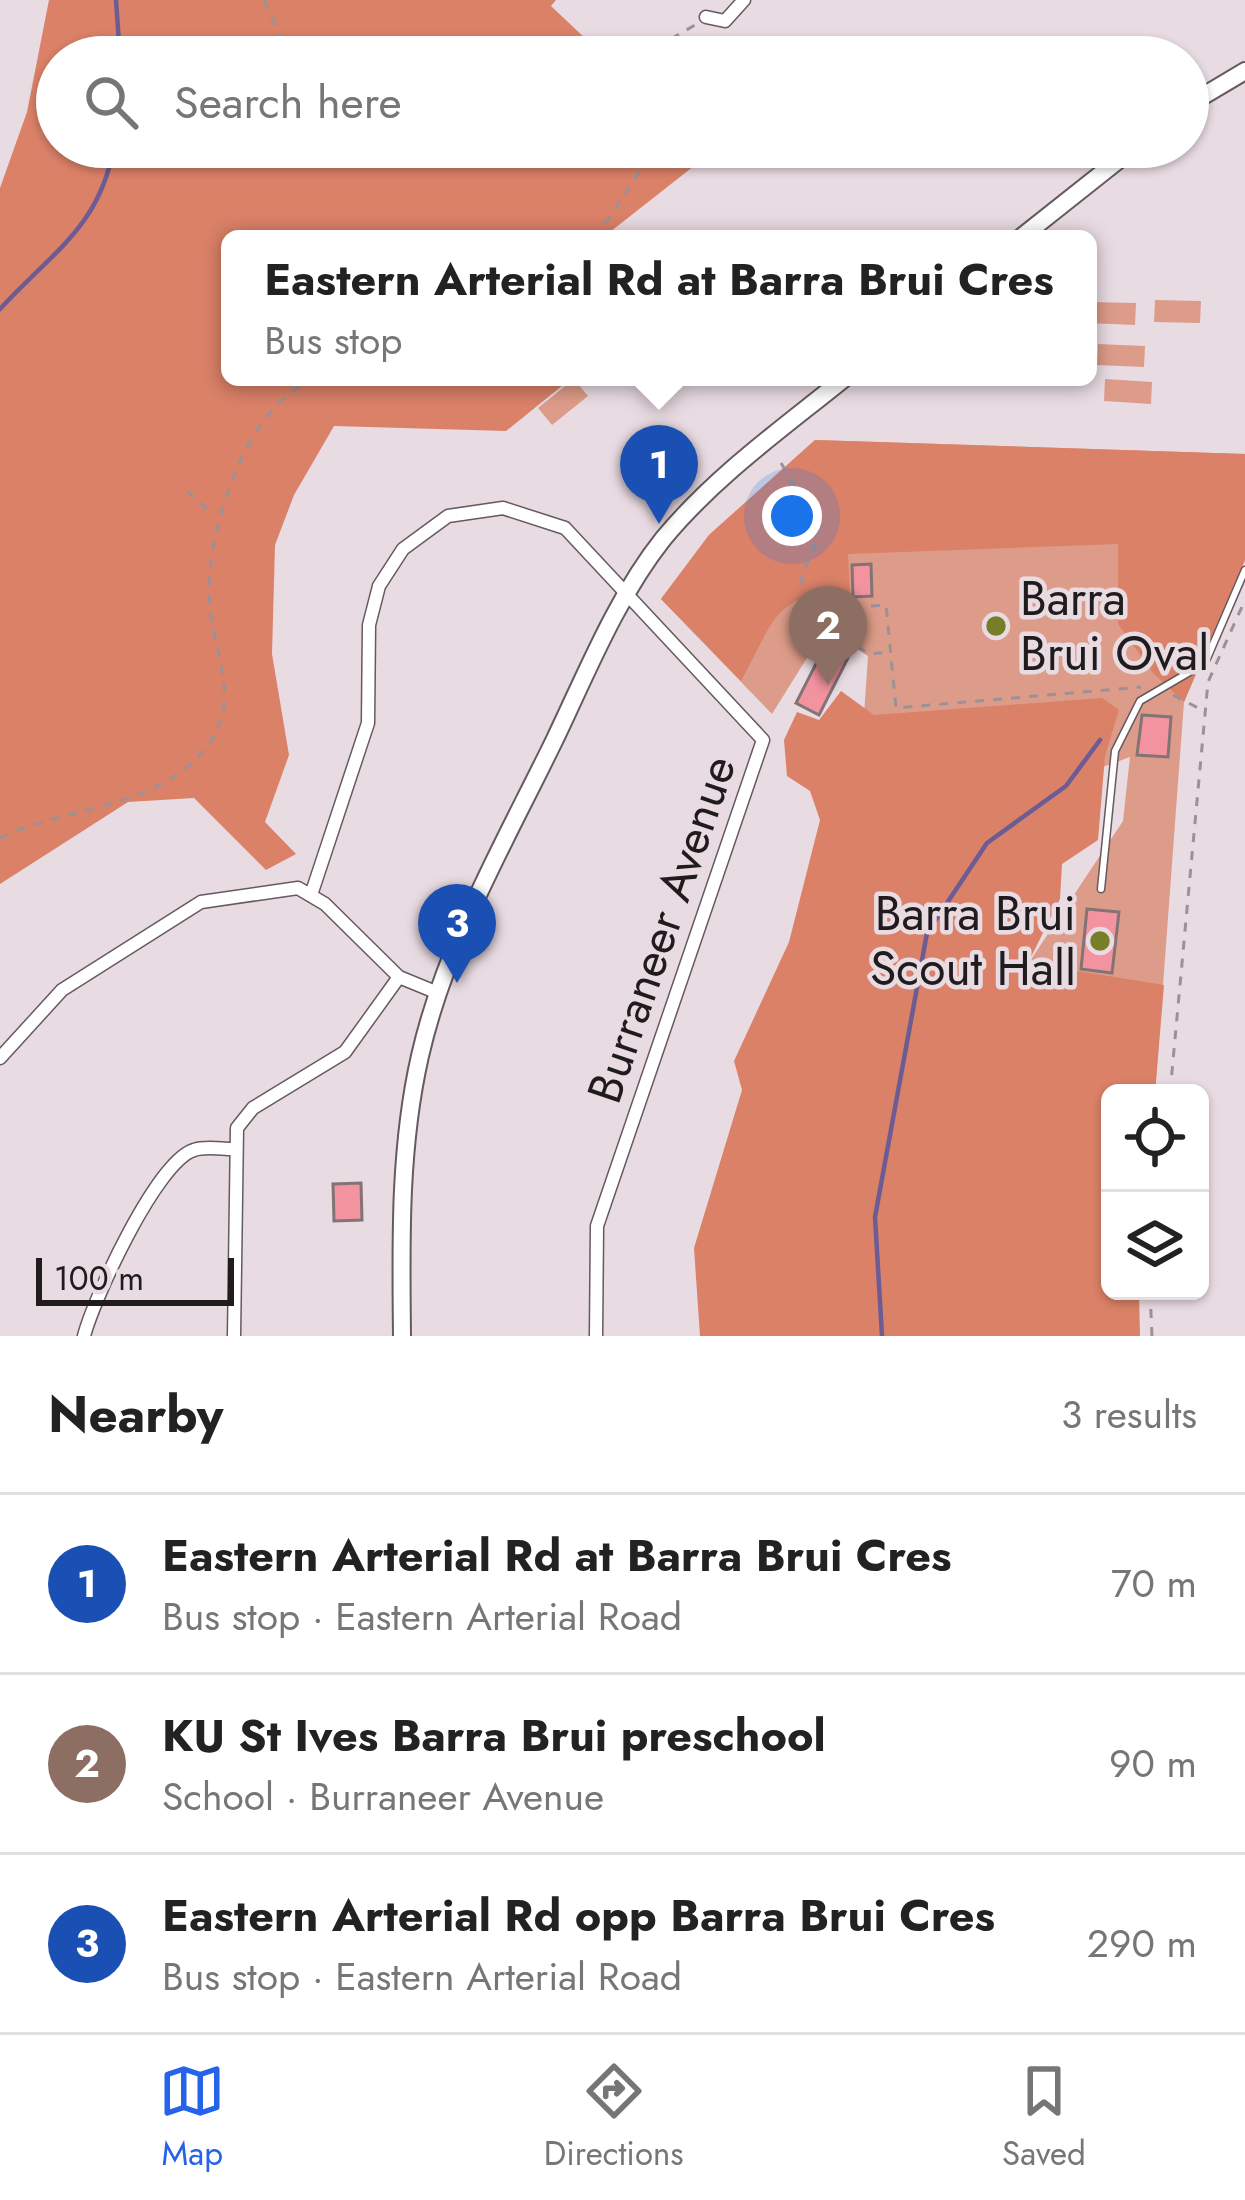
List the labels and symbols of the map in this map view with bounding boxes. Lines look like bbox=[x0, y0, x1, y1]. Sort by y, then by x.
pin: 1 bbox=[620, 425, 698, 524]
your location bbox=[762, 486, 822, 546]
place label: Barra Brui Oval bbox=[1020, 564, 1209, 688]
pin: 2 bbox=[789, 586, 867, 685]
marker: Barra Brui Oval bbox=[983, 613, 1009, 639]
street label: Burraneer Avenue bbox=[570, 746, 753, 1112]
place label: Barra Brui Scout Hall bbox=[870, 879, 1076, 1003]
pin: 3 bbox=[418, 884, 496, 983]
marker: Barra Brui Scout Hall bbox=[1087, 928, 1113, 954]
scale bar bbox=[36, 1252, 234, 1305]

